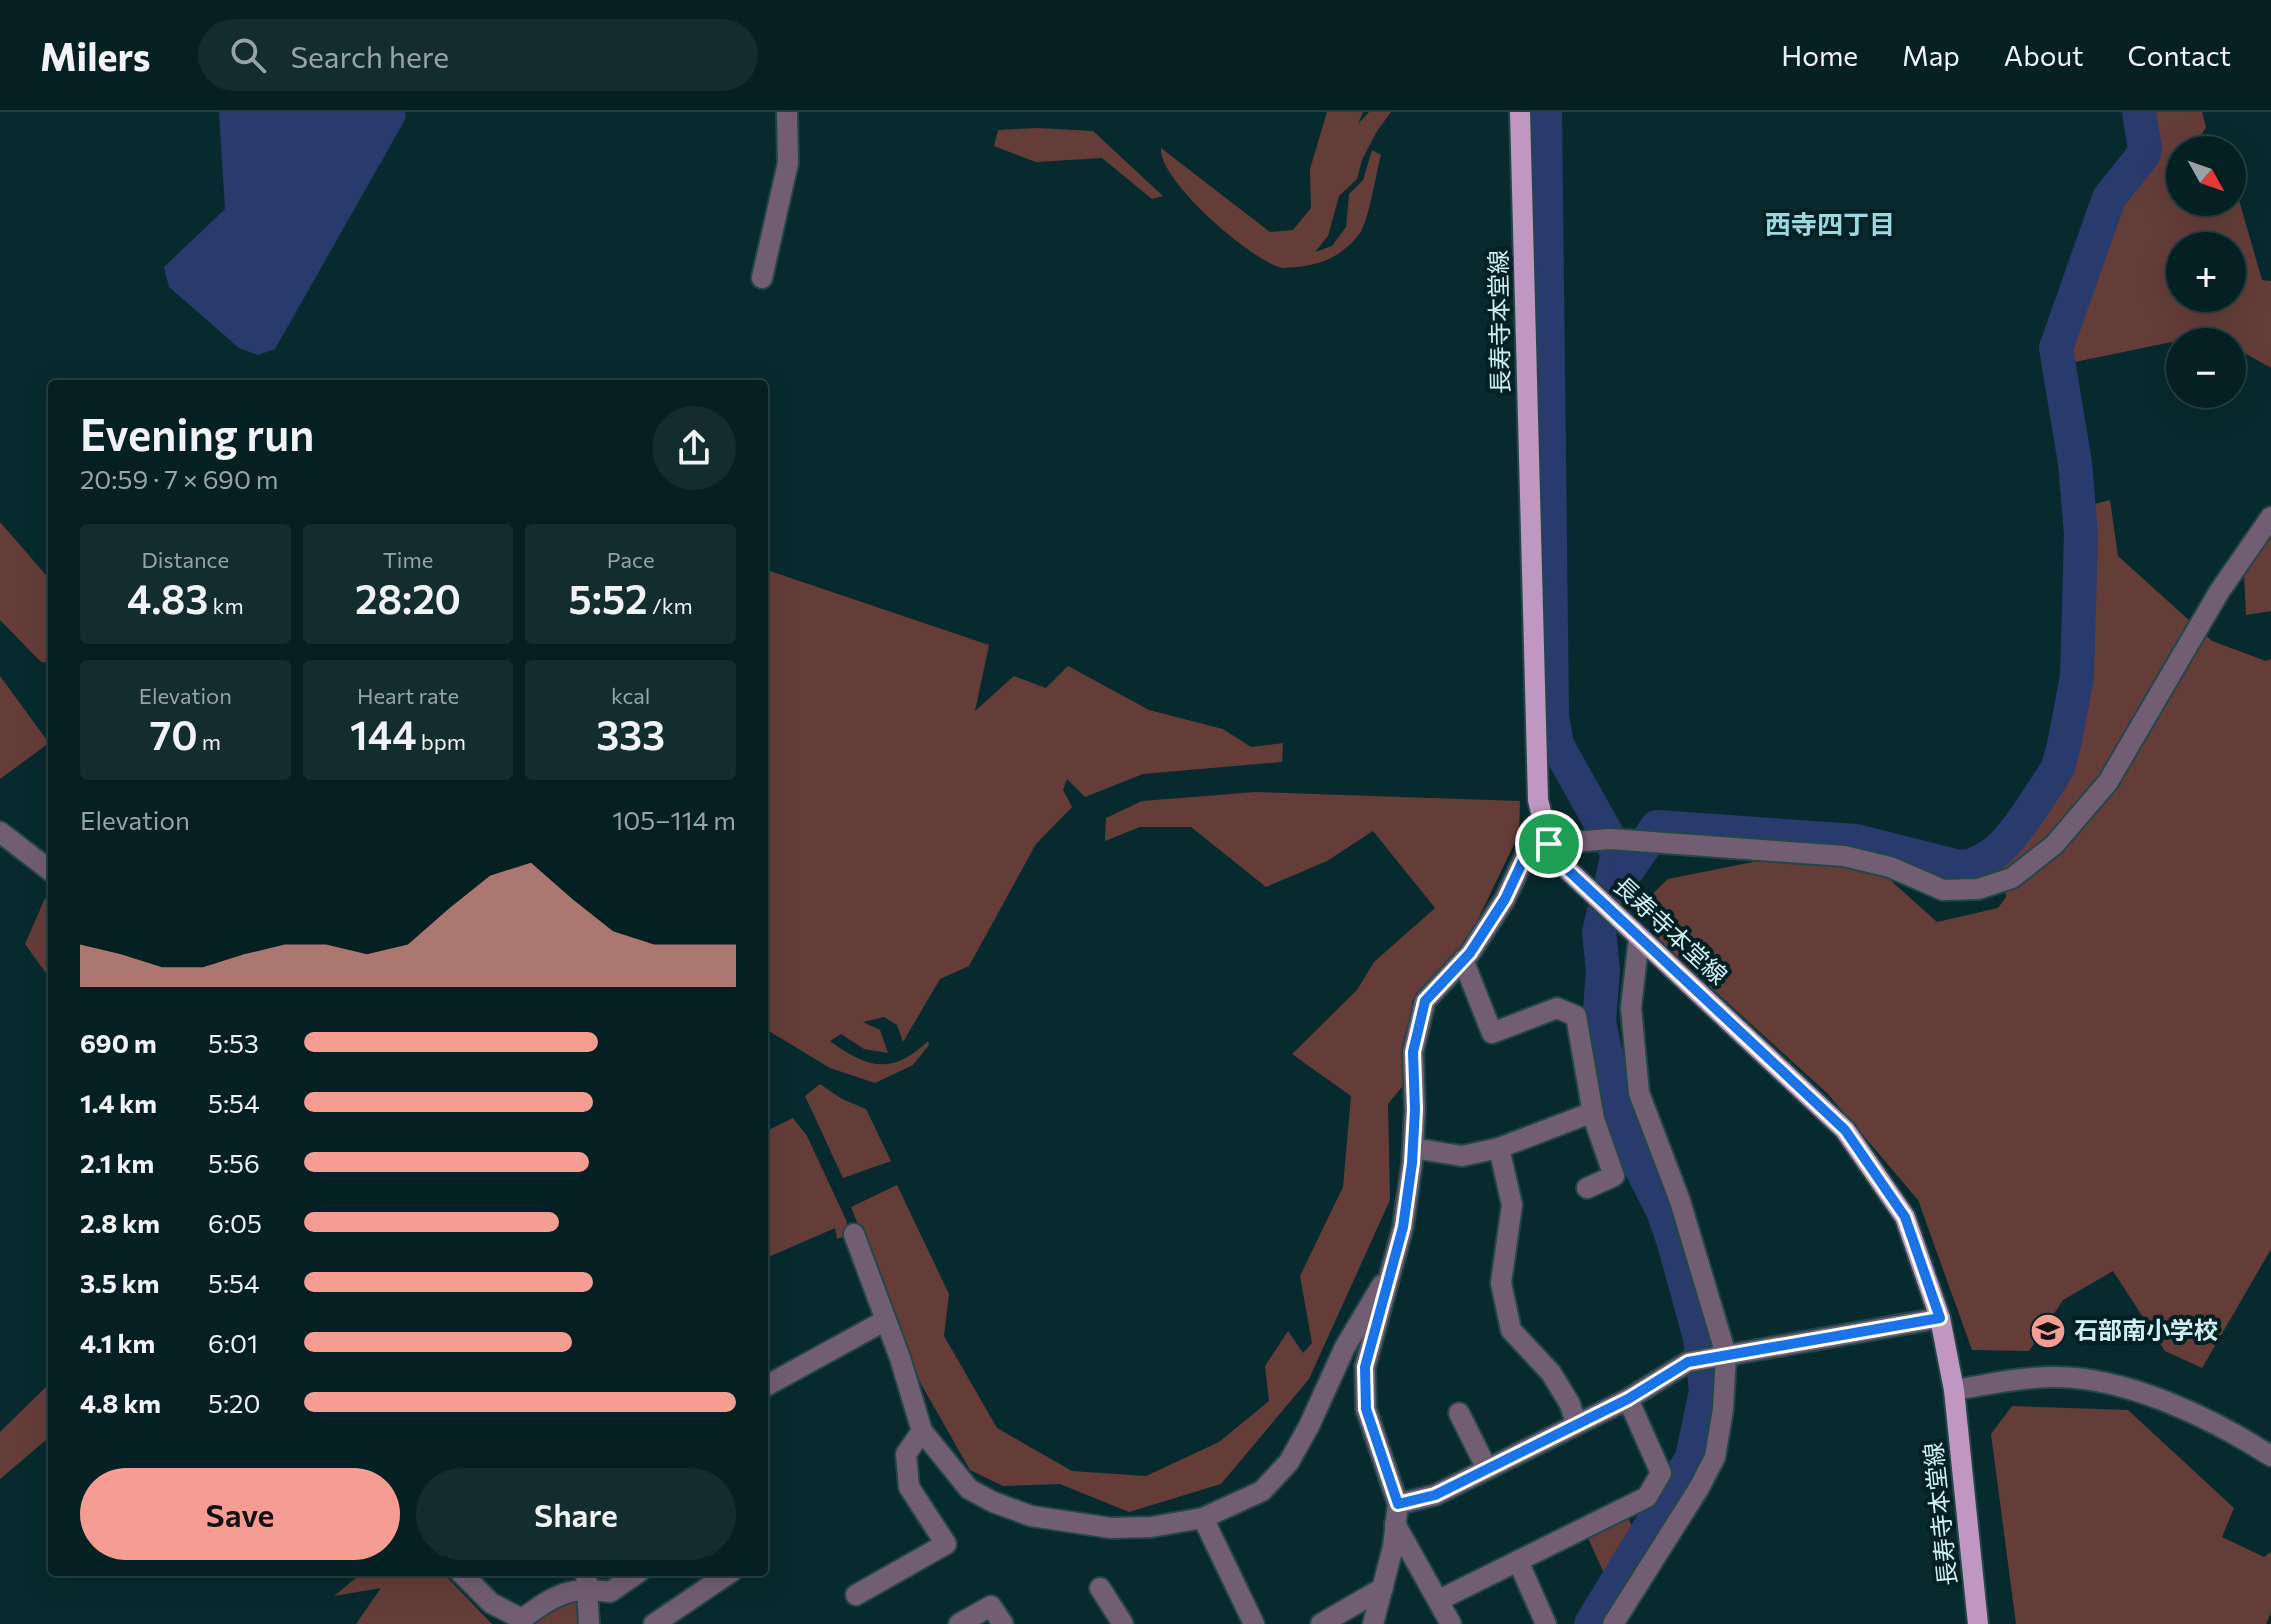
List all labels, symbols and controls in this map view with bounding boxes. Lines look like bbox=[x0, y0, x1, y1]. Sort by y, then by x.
search box bbox=[198, 19, 758, 91]
text: Milers bbox=[40, 32, 150, 79]
icon: search bbox=[226, 33, 270, 77]
text: Search here bbox=[290, 37, 449, 74]
text: Home bbox=[1781, 38, 1858, 72]
text: Map bbox=[1902, 38, 1960, 72]
text: About bbox=[2004, 38, 2084, 72]
text: Contact bbox=[2128, 38, 2231, 72]
north arrow bbox=[2166, 136, 2246, 216]
map controls bbox=[2166, 136, 2246, 408]
district label: 西寺四丁目 bbox=[1765, 208, 1895, 239]
button: + bbox=[2166, 232, 2246, 312]
street label: 長寿寺本堂線 bbox=[1483, 250, 1514, 394]
button: − bbox=[2166, 328, 2246, 408]
text: Evening run bbox=[80, 406, 314, 460]
button: share bbox=[652, 406, 736, 490]
text: 20:59 · 7 × 690 m bbox=[80, 463, 279, 494]
text: Distance bbox=[142, 546, 229, 573]
text: Time bbox=[383, 546, 433, 573]
text: Pace bbox=[607, 546, 655, 573]
text: 4.83 bbox=[127, 573, 208, 622]
text: 28:20 bbox=[355, 573, 461, 622]
text: 5:52 bbox=[569, 573, 648, 622]
text: km bbox=[208, 592, 244, 619]
text: /km bbox=[648, 592, 693, 619]
text: Elevation bbox=[139, 682, 232, 709]
text: Heart rate bbox=[357, 682, 459, 709]
text: kcal bbox=[611, 682, 650, 709]
text: 70 bbox=[150, 709, 198, 758]
text: 144 bbox=[350, 709, 417, 758]
text: 333 bbox=[596, 709, 665, 758]
text: m bbox=[198, 728, 221, 755]
text: bpm bbox=[417, 728, 466, 755]
text: Elevation bbox=[80, 804, 190, 835]
text: 105–114 m bbox=[612, 804, 736, 835]
pin bbox=[1515, 810, 1583, 878]
icon: arrive bbox=[1527, 822, 1571, 866]
street label: 長寿寺本堂線 bbox=[1608, 870, 1734, 990]
text: 690 m bbox=[80, 1027, 157, 1058]
text: 5:53 bbox=[208, 1027, 259, 1058]
text: 1.4 km bbox=[80, 1087, 157, 1118]
text: 5:54 bbox=[208, 1087, 260, 1118]
text: 2.1 km bbox=[80, 1147, 154, 1178]
text: 5:56 bbox=[208, 1147, 260, 1178]
text: 2.8 km bbox=[80, 1207, 160, 1238]
text: 6:05 bbox=[208, 1207, 262, 1238]
text: 3.5 km bbox=[80, 1267, 159, 1298]
text: 5:54 bbox=[208, 1267, 260, 1298]
school or university icon: 石部南小学校 bbox=[2029, 1312, 2067, 1350]
place label: 石部南小学校 bbox=[2074, 1315, 2218, 1344]
text: 4.1 km bbox=[80, 1327, 155, 1358]
text: 6:01 bbox=[208, 1327, 258, 1358]
text: 4.8 km bbox=[80, 1387, 161, 1418]
text: 5:20 bbox=[208, 1387, 260, 1418]
street label: 長寿寺本堂線 bbox=[1918, 1441, 1961, 1587]
button: Save bbox=[80, 1468, 400, 1560]
button: Share bbox=[416, 1468, 736, 1560]

